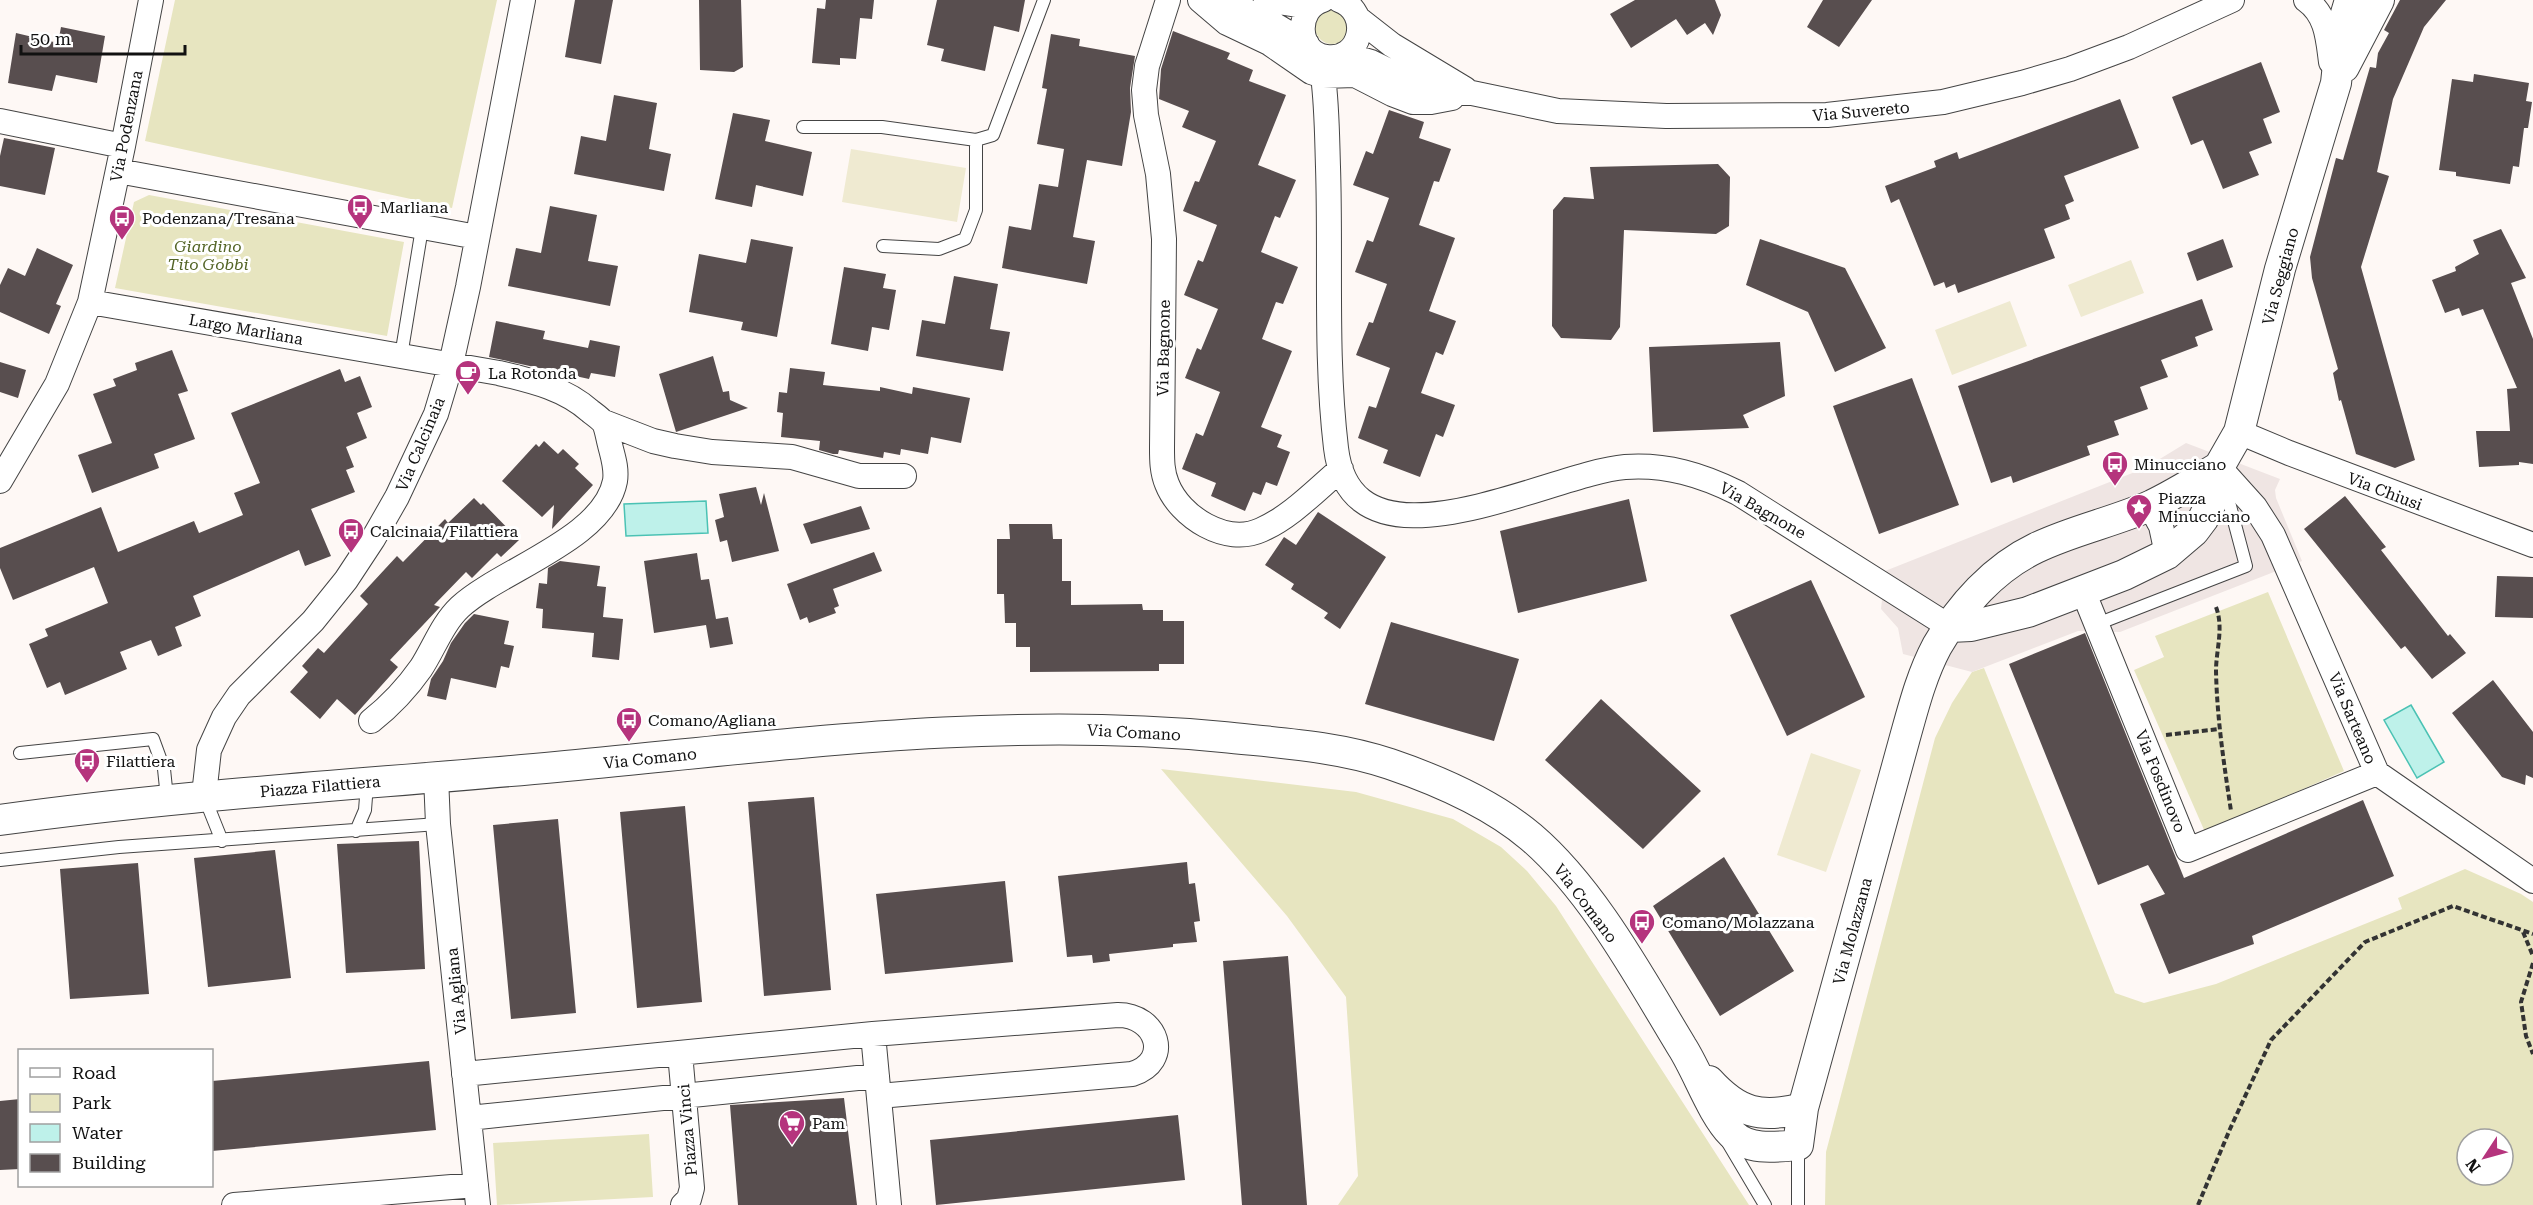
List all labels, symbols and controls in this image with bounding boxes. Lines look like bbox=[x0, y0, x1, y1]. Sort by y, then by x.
scale bar bbox=[21, 18, 184, 56]
text: 50 m bbox=[30, 28, 71, 49]
street label: Via Podenzana bbox=[106, 68, 147, 184]
street label: Via Suvereto bbox=[1812, 98, 1911, 125]
bus stop icon: Marliana bbox=[345, 192, 375, 230]
place label: Marliana bbox=[380, 198, 448, 217]
bus stop icon: Podenzana/Tresana bbox=[107, 203, 137, 241]
place label: Podenzana/Tresana bbox=[142, 209, 295, 228]
street label: Via Seggiano bbox=[2258, 225, 2303, 327]
park label: Giardino Tito Gobbi bbox=[168, 237, 248, 274]
street label: Via Bagnone bbox=[1153, 299, 1174, 396]
street label: Largo Marliana bbox=[187, 310, 305, 349]
cafe icon: La Rotonda bbox=[453, 358, 483, 396]
place label: La Rotonda bbox=[488, 364, 577, 383]
street label: Via Calcinaia bbox=[392, 394, 449, 494]
bus stop icon: Minucciano bbox=[2100, 449, 2130, 487]
place label: Minucciano bbox=[2134, 455, 2226, 474]
street label: Via Chiusi bbox=[2345, 469, 2425, 514]
street label: Via Bagnone bbox=[1716, 478, 1810, 543]
place label: Piazza Minucciano bbox=[2158, 489, 2250, 526]
place icon: Piazza Minucciano bbox=[2124, 492, 2154, 530]
bus stop icon: Calcinaia/Filattiera bbox=[336, 516, 366, 554]
place label: Calcinaia/Filattiera bbox=[370, 522, 519, 541]
street label: Via Sarteano bbox=[2325, 669, 2380, 767]
bus stop icon: Comano/Agliana bbox=[614, 705, 644, 743]
place label: Comano/Agliana bbox=[648, 711, 776, 730]
street label: Via Comano bbox=[1087, 721, 1181, 744]
street label: Via Fosdinovo bbox=[2131, 727, 2190, 836]
street label: Via Comano bbox=[602, 744, 698, 773]
bus stop icon: Filattiera bbox=[72, 746, 102, 784]
place label: Filattiera bbox=[106, 752, 176, 771]
street label: Piazza Filattiera bbox=[259, 772, 382, 801]
street label: Via Comano bbox=[1550, 860, 1622, 947]
street label: Via Molazzana bbox=[1829, 875, 1876, 987]
bus stop icon: Comano/Molazzana bbox=[1627, 907, 1657, 945]
place label: Comano/Molazzana bbox=[1662, 913, 1815, 932]
street label: Via Agliana bbox=[442, 946, 471, 1035]
legend bbox=[18, 1049, 213, 1187]
text: Road bbox=[72, 1062, 117, 1083]
street label: Piazza Vinci bbox=[674, 1083, 701, 1177]
text: Park bbox=[72, 1092, 112, 1113]
supermarket icon: Pam bbox=[777, 1108, 807, 1146]
place label: Pam bbox=[812, 1114, 846, 1133]
text: Water bbox=[72, 1122, 123, 1143]
north arrow bbox=[2455, 1127, 2515, 1187]
text: Building bbox=[72, 1152, 146, 1173]
text: N bbox=[2462, 1155, 2485, 1176]

